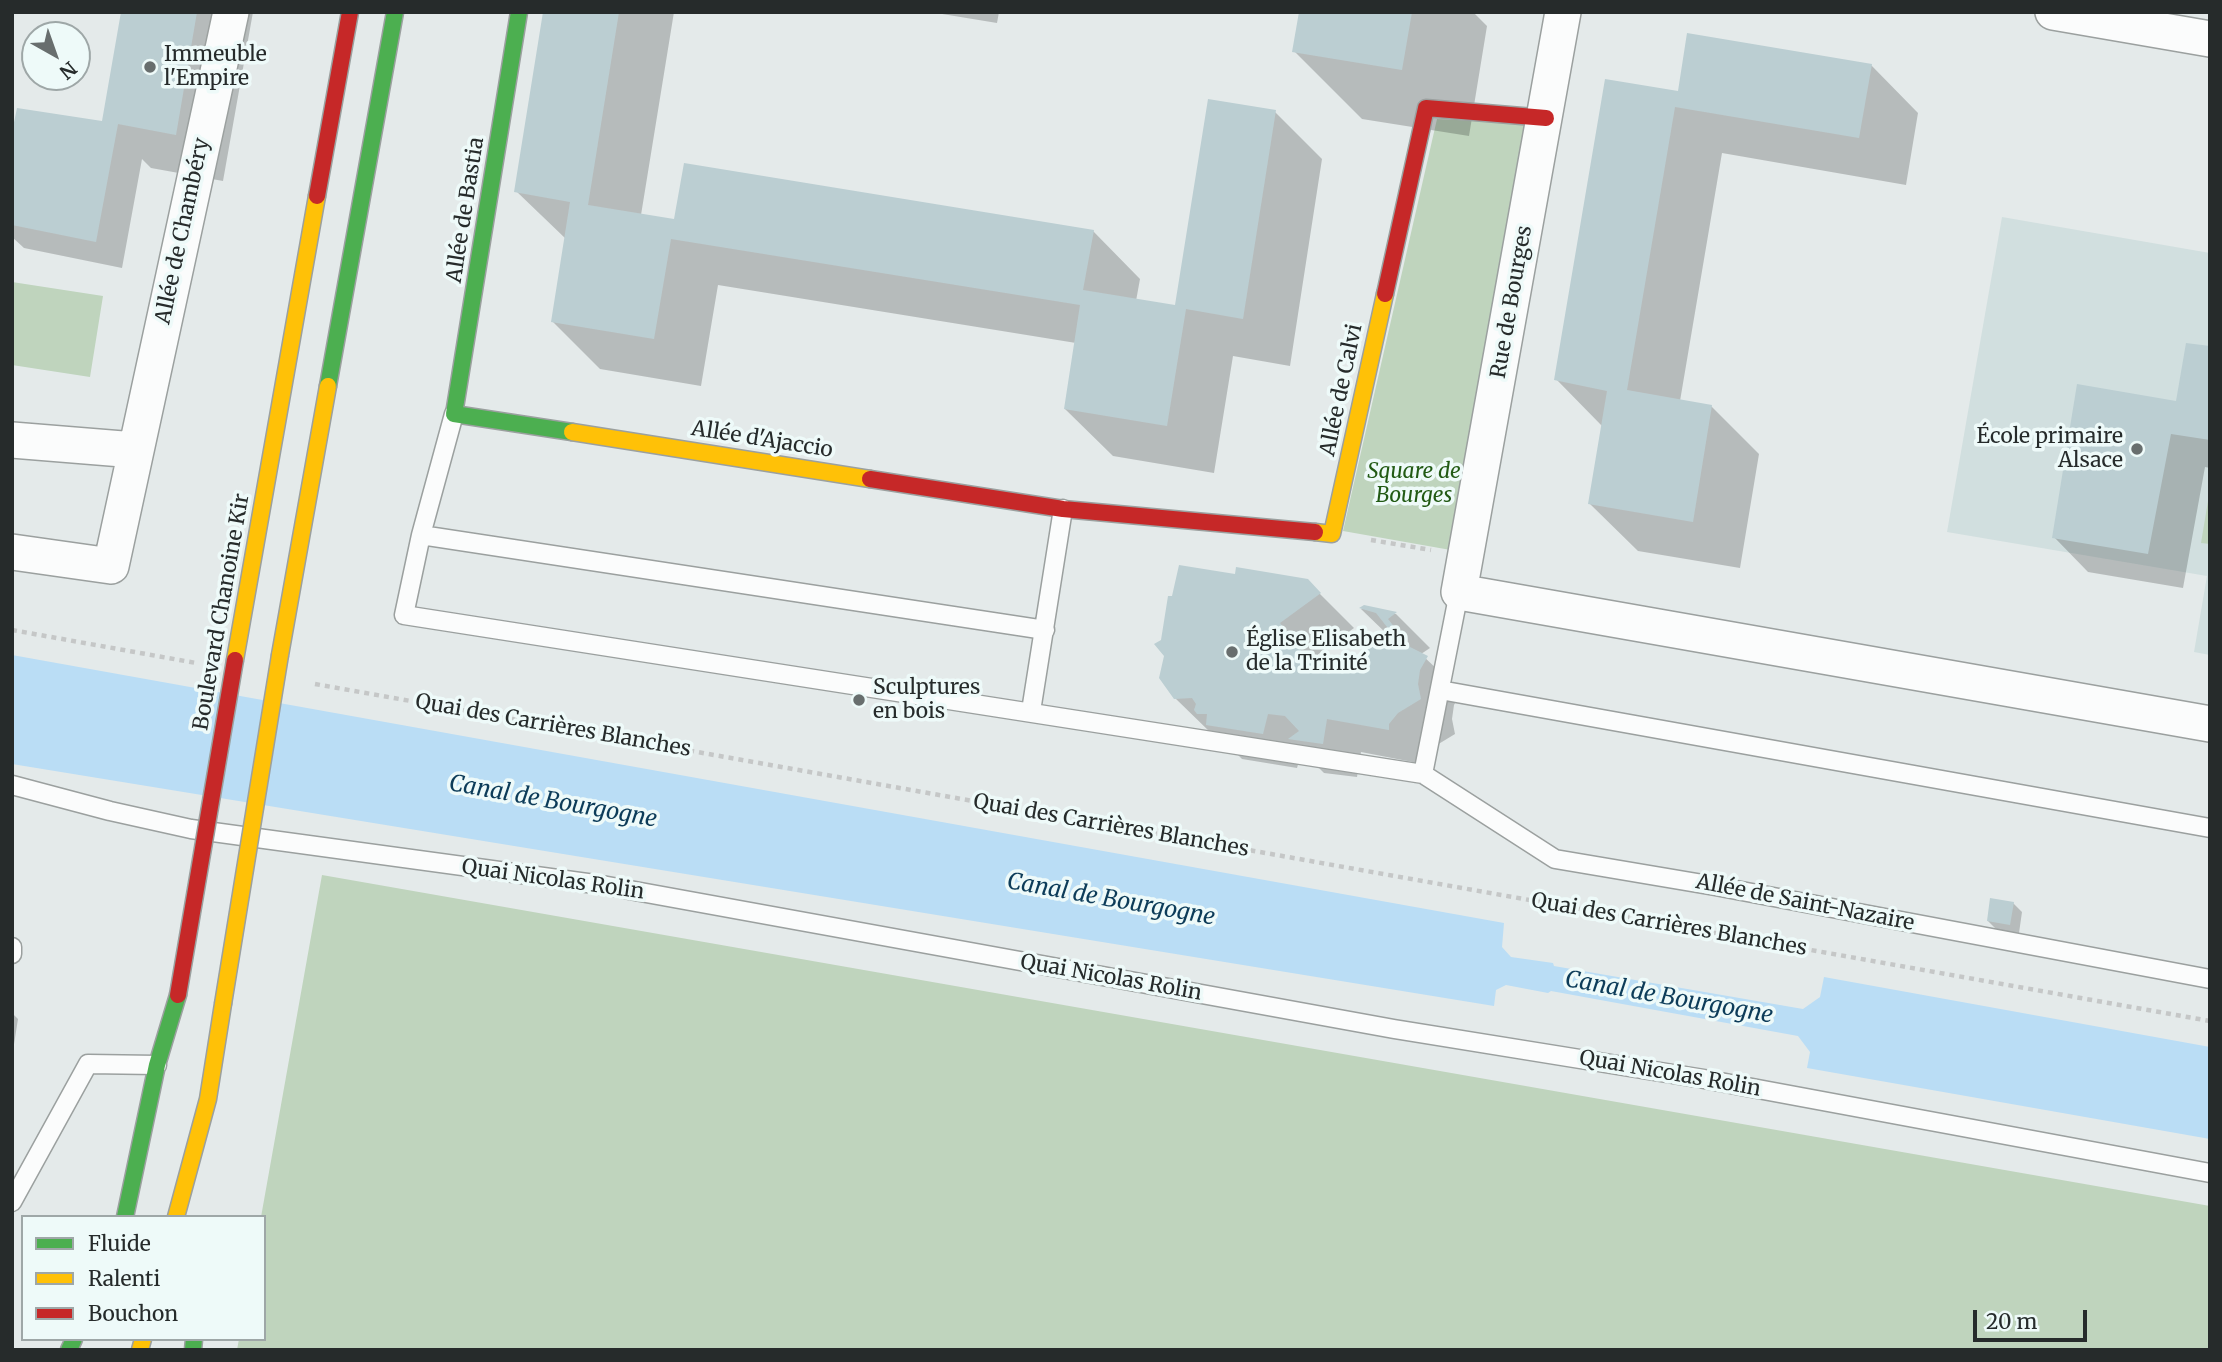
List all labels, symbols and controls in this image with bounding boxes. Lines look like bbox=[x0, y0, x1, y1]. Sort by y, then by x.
north arrow bbox=[21, 21, 91, 91]
place label: Immeuble l'Empire bbox=[164, 42, 267, 92]
text: N bbox=[55, 57, 82, 85]
marker: Immeuble l'Empire bbox=[142, 59, 158, 75]
street label: Allée de Chambéry bbox=[151, 136, 215, 326]
street label: Allée de Bastia bbox=[442, 136, 490, 284]
street label: Rue de Bourges bbox=[1486, 224, 1538, 380]
street label: Allée de Calvi bbox=[1316, 322, 1368, 458]
street label: Allée d'Ajaccio bbox=[689, 416, 835, 464]
place label: École primaire Alsace bbox=[1977, 424, 2123, 474]
marker: École primaire Alsace bbox=[2129, 441, 2145, 457]
park label: Square de Bourges bbox=[1367, 459, 1461, 509]
street label: Boulevard Chanoine Kir bbox=[189, 492, 255, 732]
place label: Église Elisabeth de la Trinité bbox=[1246, 627, 1406, 677]
marker: Église Elisabeth de la Trinité bbox=[1224, 644, 1240, 660]
place label: Sculptures en bois bbox=[873, 675, 980, 725]
street label: Quai des Carrières Blanches bbox=[413, 689, 693, 763]
marker: Sculptures en bois bbox=[851, 692, 867, 708]
water label: Canal de Bourgogne bbox=[447, 770, 659, 834]
street label: Quai des Carrières Blanches bbox=[971, 789, 1251, 863]
street label: Quai Nicolas Rolin bbox=[460, 855, 646, 905]
water label: Canal de Bourgogne bbox=[1005, 868, 1217, 932]
street label: Allée de Saint-Nazaire bbox=[1694, 869, 1916, 937]
street label: Quai des Carrières Blanches bbox=[1529, 888, 1809, 962]
street label: Quai Nicolas Rolin bbox=[1018, 950, 1204, 1006]
water label: Canal de Bourgogne bbox=[1563, 966, 1775, 1030]
street label: Quai Nicolas Rolin bbox=[1577, 1046, 1763, 1102]
legend bbox=[21, 1215, 266, 1341]
text: Fluide bbox=[88, 1230, 151, 1257]
text: Ralenti bbox=[88, 1265, 160, 1292]
scale bar bbox=[1977, 1296, 2091, 1340]
text: Bouchon bbox=[88, 1300, 178, 1327]
text: 20 m bbox=[1986, 1308, 2037, 1335]

